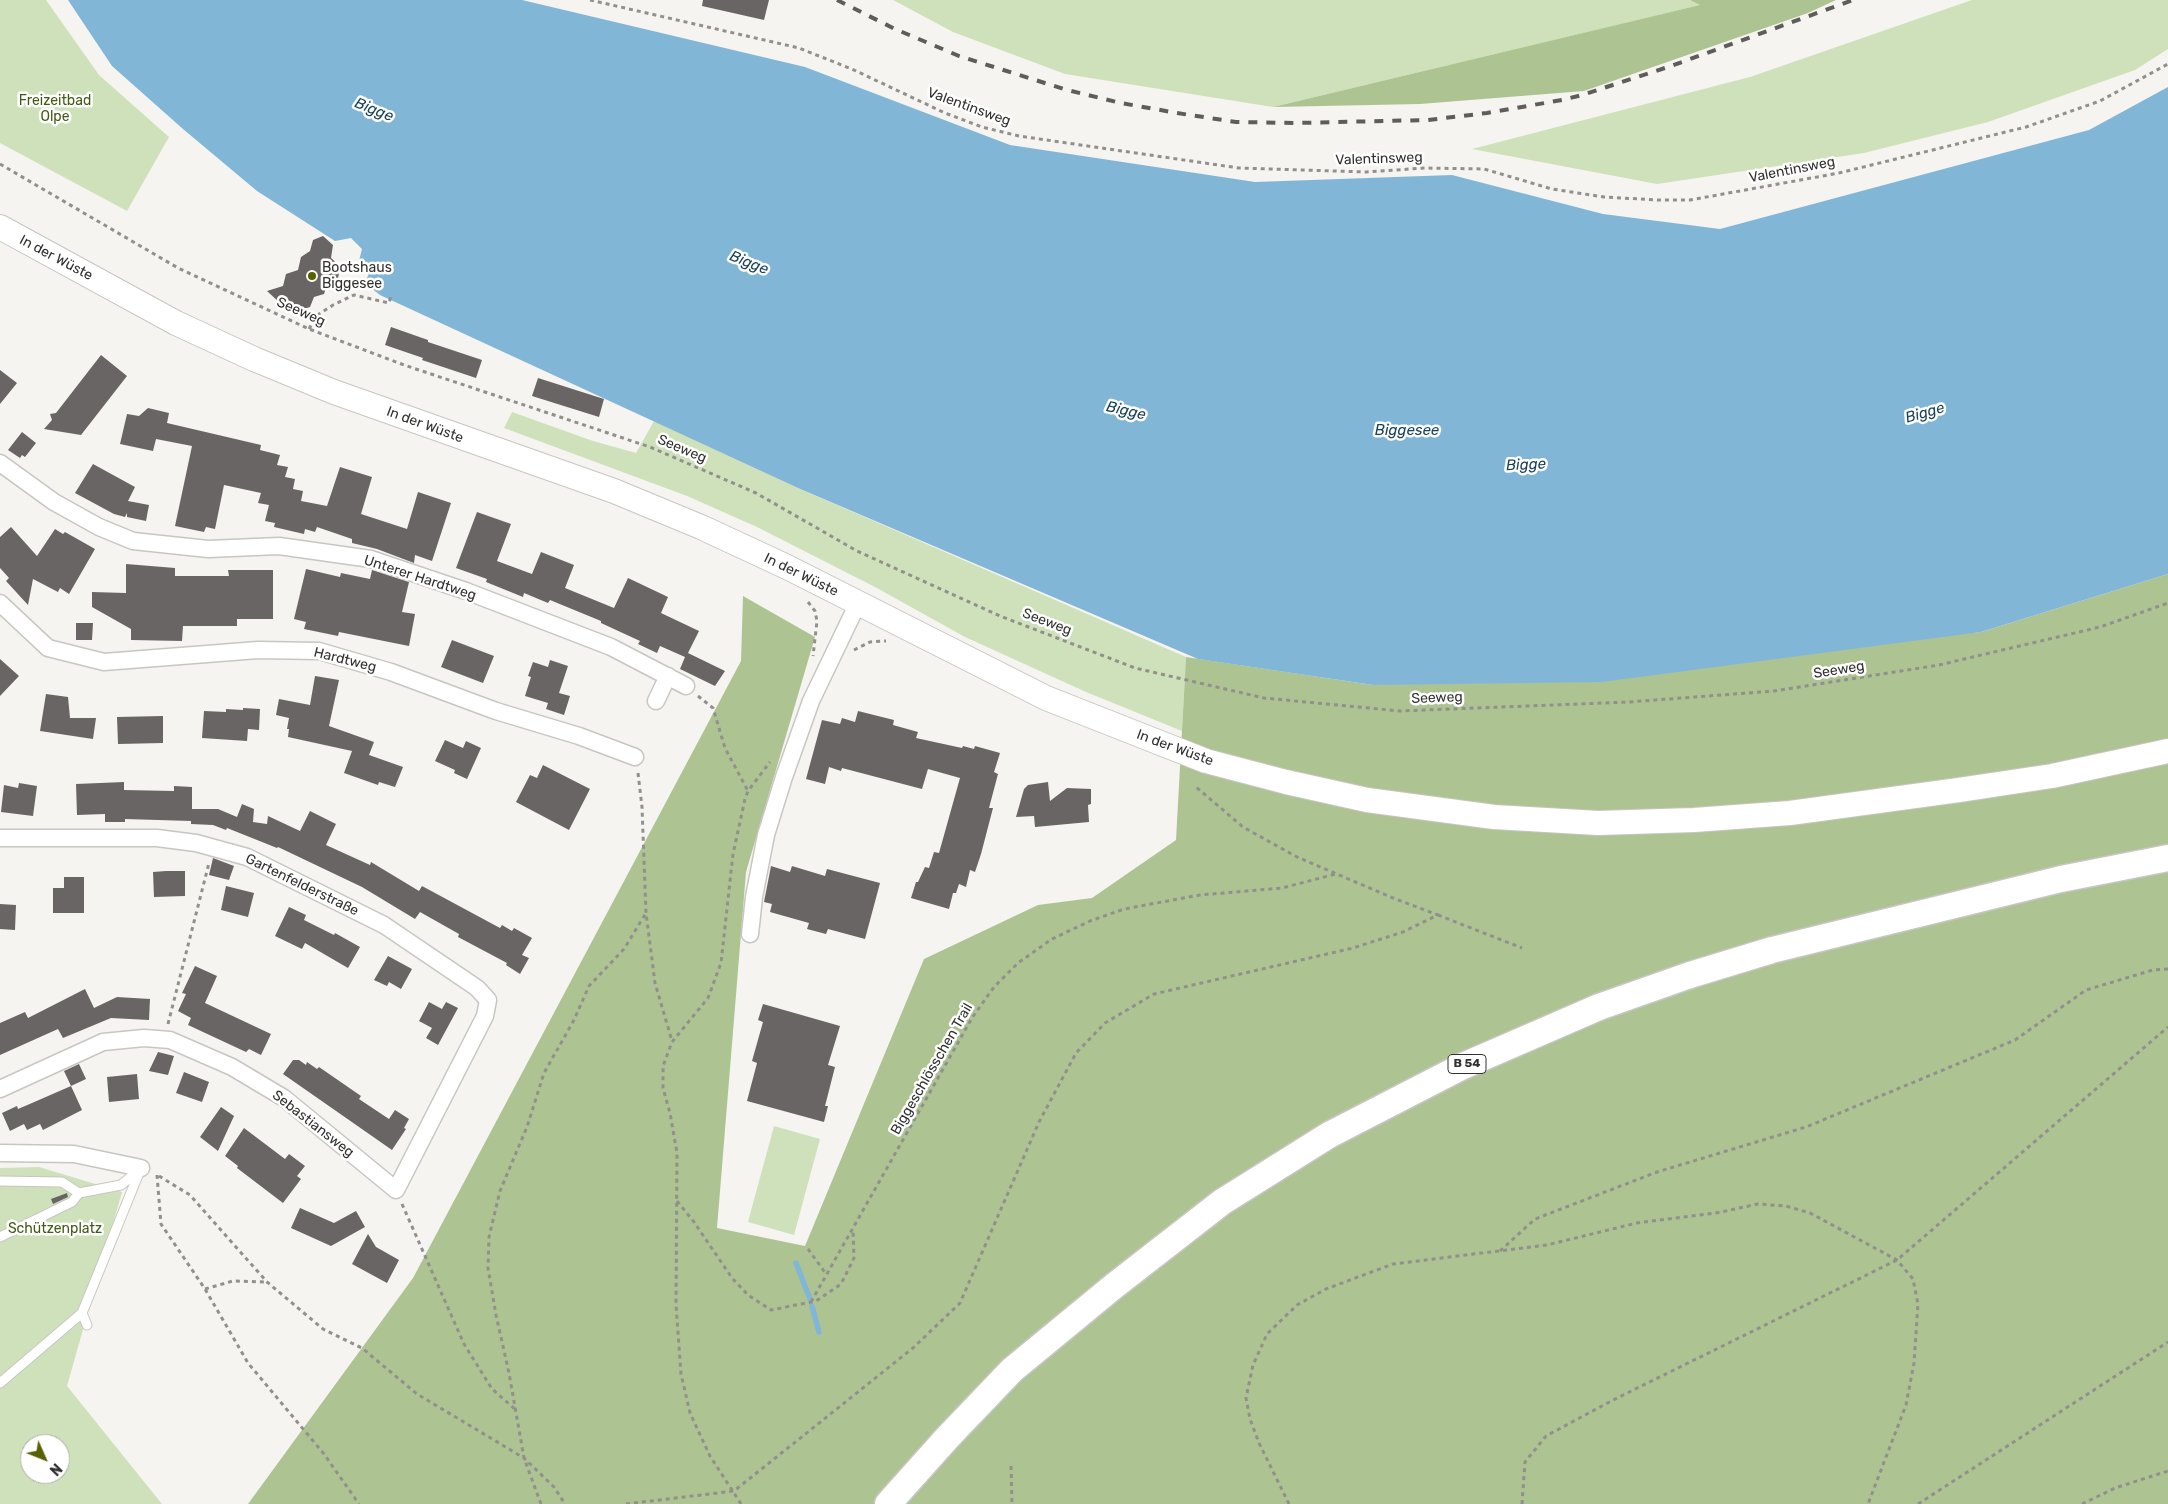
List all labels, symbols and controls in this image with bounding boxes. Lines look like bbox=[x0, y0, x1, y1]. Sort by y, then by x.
street label: Valentinsweg bbox=[925, 84, 1013, 130]
park label: Freizeitbad Olpe bbox=[19, 93, 91, 125]
water label: Bigge bbox=[352, 94, 396, 126]
street label: Valentinsweg bbox=[1335, 149, 1423, 169]
street label: Valentinsweg bbox=[1748, 153, 1836, 187]
street label: In der Wüste bbox=[16, 232, 96, 284]
water label: Bigge bbox=[727, 247, 771, 279]
place label: Bootshaus Biggesee bbox=[322, 260, 392, 292]
marker: Bootshaus Biggesee bbox=[306, 270, 318, 282]
street label: Seeweg bbox=[274, 294, 328, 330]
water label: Bigge bbox=[1105, 398, 1147, 424]
water label: Bigge bbox=[1903, 399, 1947, 427]
street label: In der Wüste bbox=[384, 403, 466, 447]
water label: Biggesee bbox=[1375, 422, 1439, 440]
street label: Seeweg bbox=[655, 431, 709, 467]
water label: Bigge bbox=[1506, 455, 1546, 475]
street label: In der Wüste bbox=[761, 550, 841, 600]
street label: Unterer Hardtweg bbox=[362, 552, 478, 604]
street label: Seeweg bbox=[1020, 605, 1074, 639]
street label: Hardtweg bbox=[312, 644, 378, 676]
street label: Seeweg bbox=[1812, 658, 1866, 682]
street label: Seeweg bbox=[1411, 689, 1463, 707]
street label: In der Wüste bbox=[1134, 726, 1216, 770]
street label: Gartenfelderstraße bbox=[243, 850, 361, 920]
street label: Biggeschlösschen Trail bbox=[887, 1000, 977, 1138]
road number: B 54 bbox=[1448, 1054, 1486, 1074]
street label: Sebastiansweg bbox=[269, 1087, 357, 1161]
park label: Schützenplatz bbox=[8, 1221, 102, 1237]
north arrow bbox=[20, 1434, 70, 1484]
text: N bbox=[46, 1460, 65, 1479]

